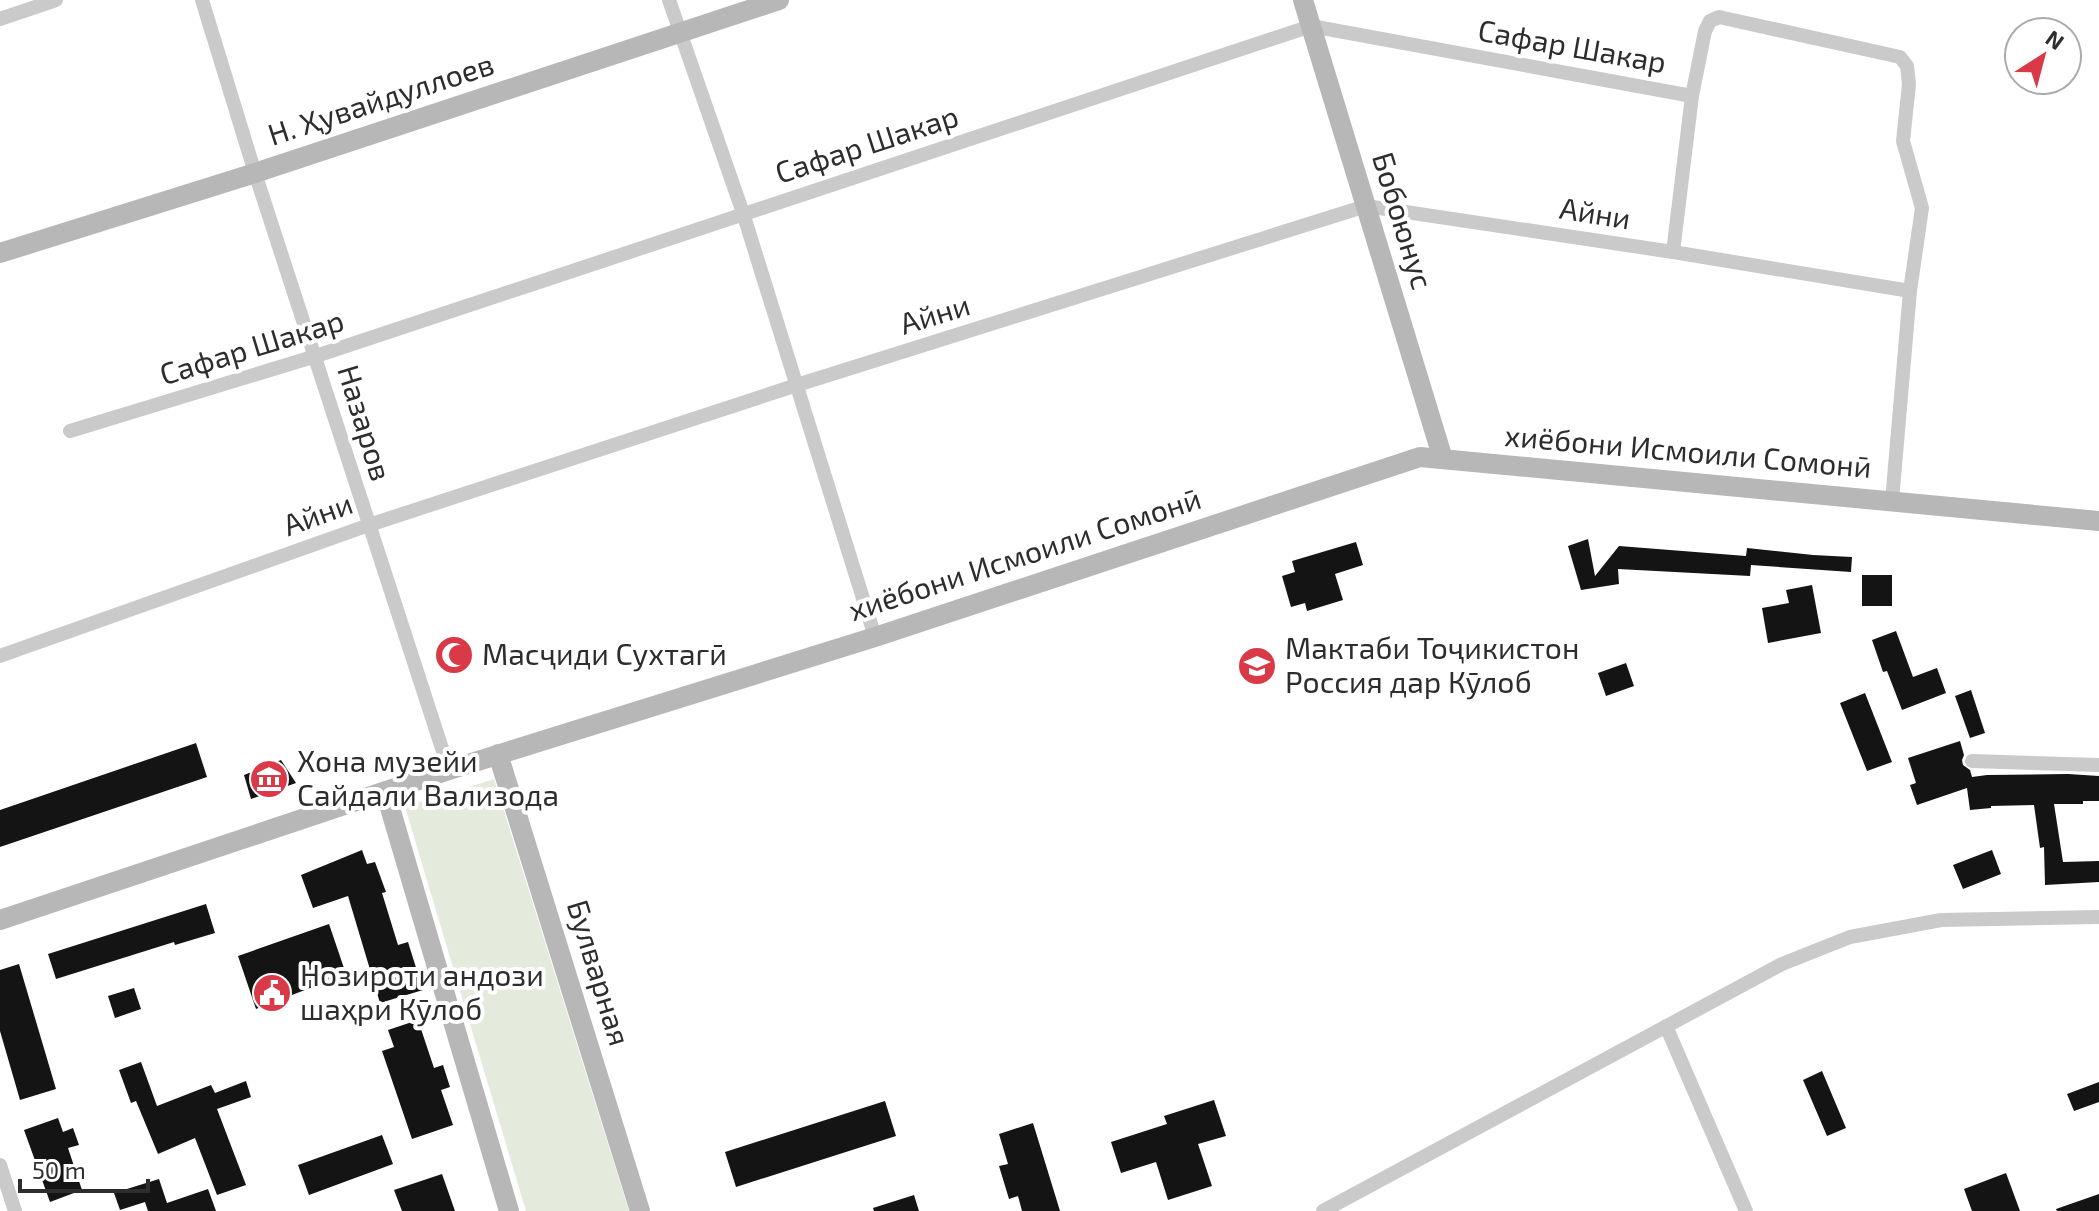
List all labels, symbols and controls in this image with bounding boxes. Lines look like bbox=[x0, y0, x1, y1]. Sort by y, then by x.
street label: Сафар Шакар bbox=[1475, 11, 1669, 79]
north arrow bbox=[2003, 16, 2083, 96]
text: N bbox=[2041, 24, 2069, 54]
street label: Н. Ҳувайдуллоев bbox=[263, 45, 498, 153]
street label: Сафар Шакар bbox=[770, 97, 963, 190]
street label: Бобоюнус bbox=[1365, 148, 1442, 294]
street label: Айни bbox=[1557, 189, 1633, 235]
street label: Айни bbox=[895, 285, 974, 341]
street label: Сафар Шакар bbox=[155, 301, 348, 391]
street label: Назаров bbox=[331, 360, 401, 485]
street label: хиёбони Исмоили Сомонӣ bbox=[1503, 416, 1873, 484]
street label: хиёбони Исмоили Сомонӣ bbox=[844, 479, 1205, 627]
street label: Айни bbox=[278, 484, 357, 542]
place label: Мактаби Тоҷикистон Россия дар Кӯлоб bbox=[1285, 629, 1579, 700]
mosque icon: Масҷиди Сухтагӣ bbox=[433, 634, 475, 676]
place label: Масҷиди Сухтагӣ bbox=[482, 635, 727, 672]
school or university icon: Мактаби Тоҷикистон Россия дар Кӯлоб bbox=[1236, 645, 1278, 687]
place label: Хона музейи Сайдали Вализода bbox=[297, 742, 559, 812]
museum icon: Хона музейи Сайдали Вализода bbox=[248, 758, 290, 800]
street label: Булварная bbox=[560, 895, 639, 1050]
place label: Нозироти андози шаҳри Кӯлоб bbox=[300, 956, 544, 1027]
public building icon: Нозироти андози шаҳри Кӯлоб bbox=[251, 972, 293, 1014]
scale bar bbox=[20, 1143, 148, 1193]
text: 50 m bbox=[32, 1155, 86, 1184]

